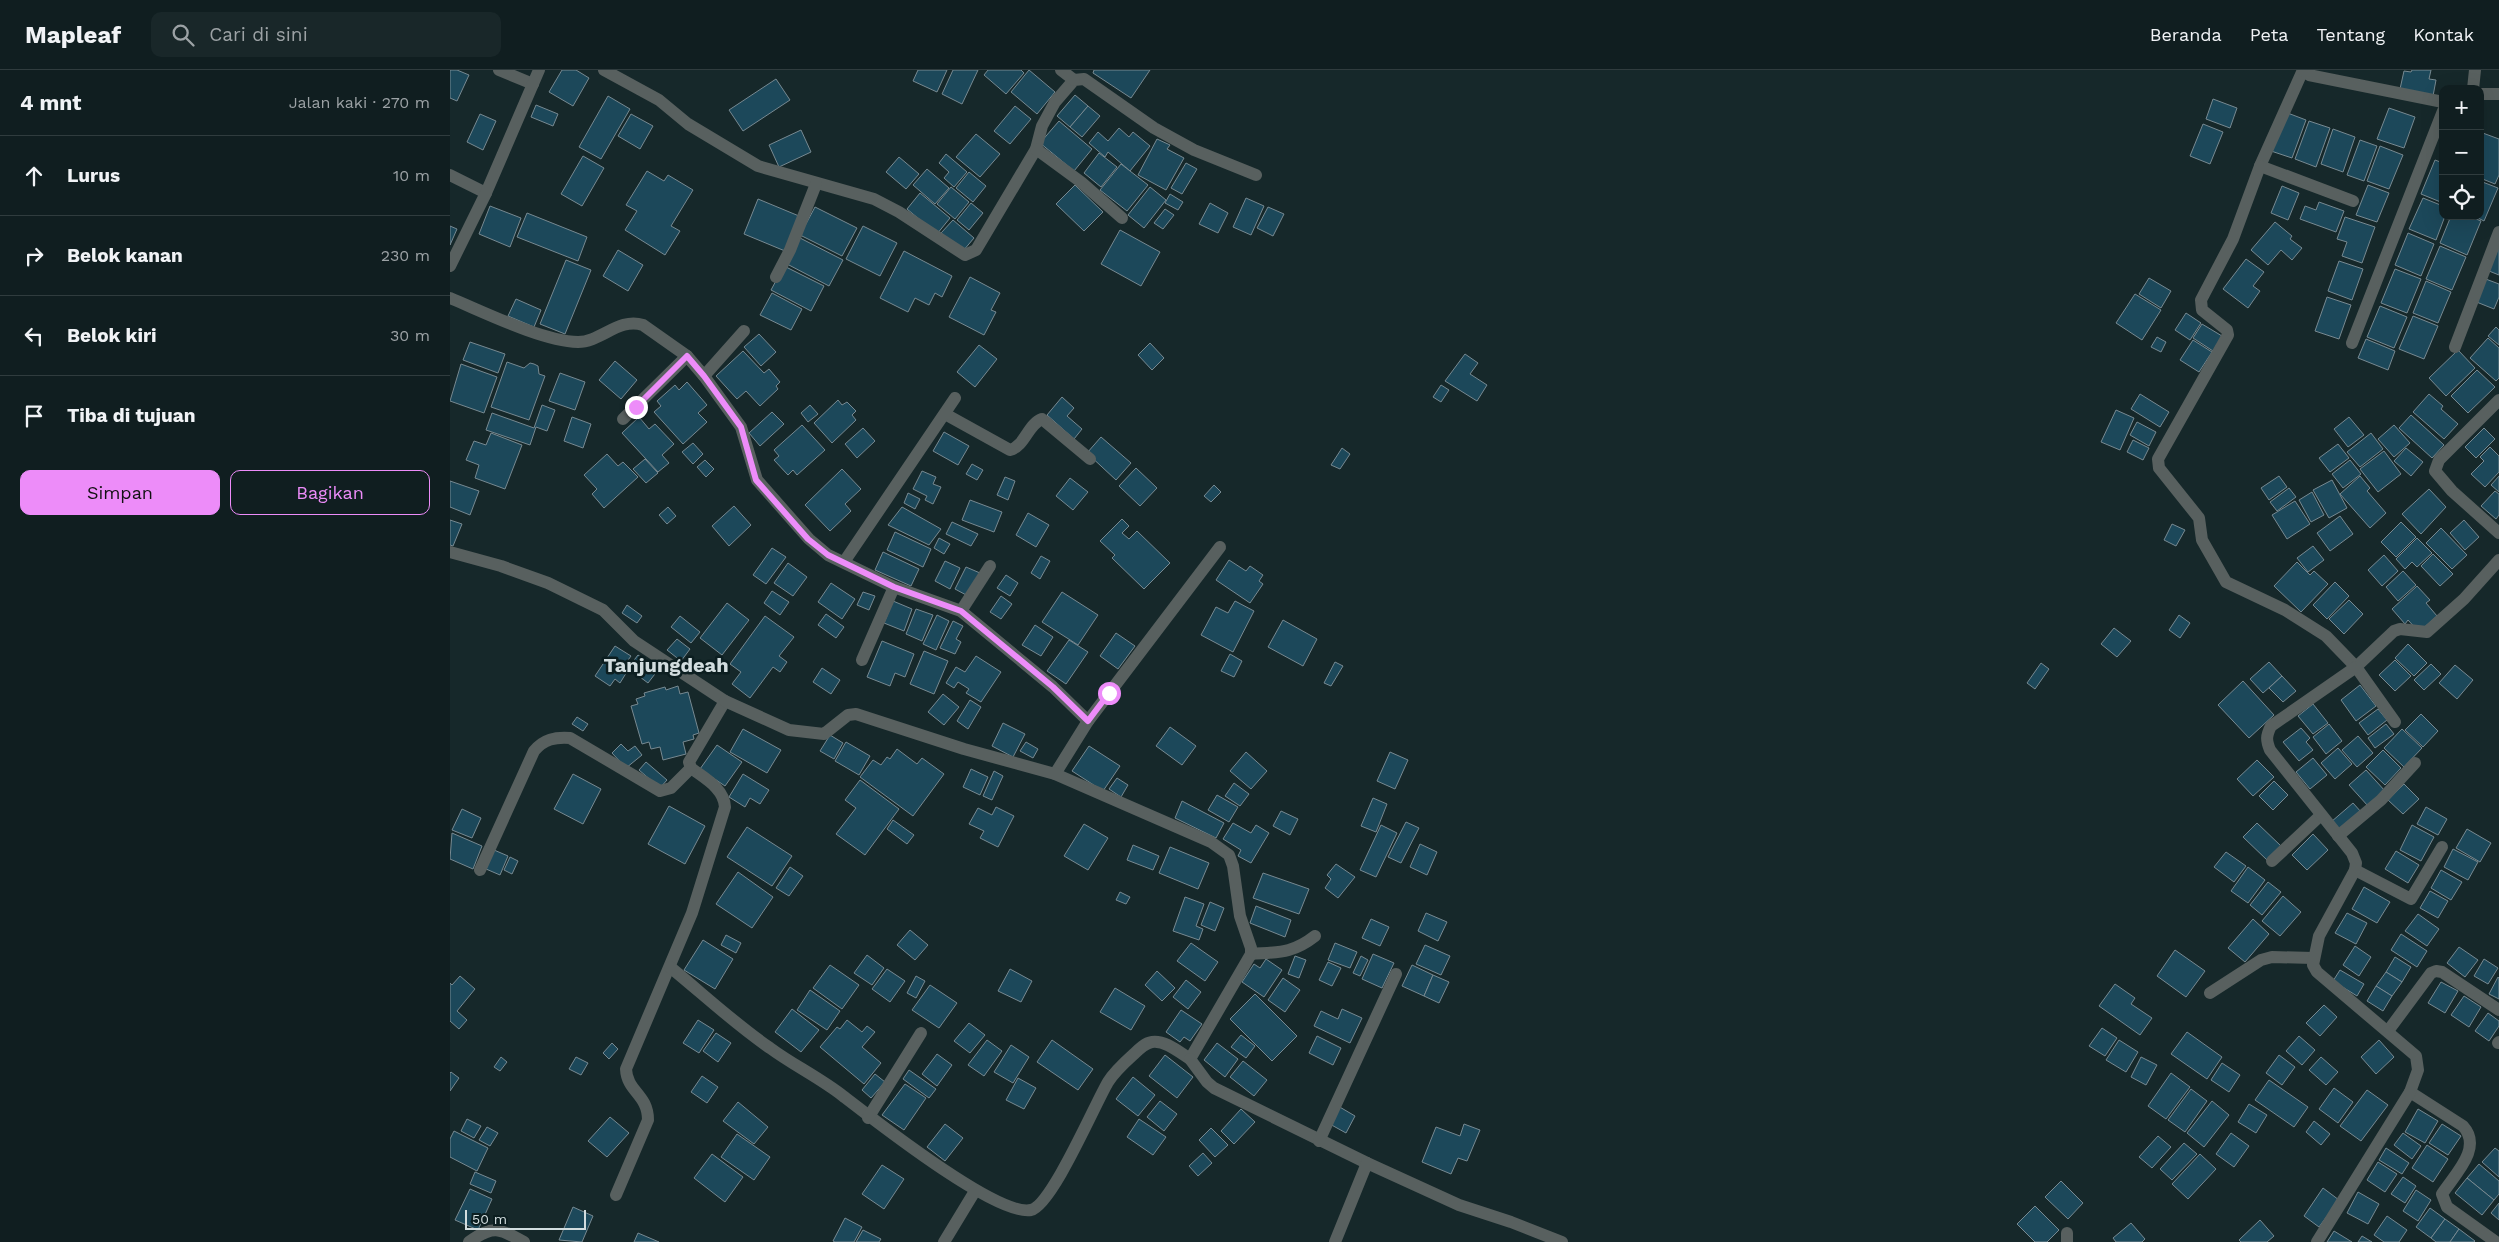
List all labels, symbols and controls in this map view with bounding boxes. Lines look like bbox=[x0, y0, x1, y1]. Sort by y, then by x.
search box bbox=[151, 12, 501, 57]
text: Mapleaf bbox=[25, 21, 121, 49]
icon: search bbox=[169, 21, 197, 49]
text: Cari di sini bbox=[209, 23, 308, 46]
text: Beranda bbox=[2150, 24, 2222, 45]
text: Peta bbox=[2250, 24, 2288, 45]
text: Tentang bbox=[2316, 24, 2385, 45]
text: Kontak bbox=[2413, 24, 2474, 45]
map controls bbox=[2439, 85, 2484, 220]
button: + bbox=[2439, 85, 2484, 130]
text: 4 mnt bbox=[20, 90, 81, 115]
text: Jalan kaki · 270 m bbox=[289, 93, 430, 112]
button: − bbox=[2439, 130, 2484, 175]
icon: ahead bbox=[20, 162, 48, 190]
text: Lurus bbox=[67, 164, 120, 187]
text: 10 m bbox=[393, 166, 430, 185]
button: locate bbox=[2439, 175, 2484, 220]
icon: right bbox=[20, 242, 48, 270]
text: Belok kanan bbox=[67, 244, 183, 267]
text: 230 m bbox=[381, 246, 430, 265]
icon: left bbox=[20, 322, 48, 350]
text: Belok kiri bbox=[67, 324, 157, 347]
text: 30 m bbox=[390, 326, 430, 345]
route end bbox=[625, 396, 648, 419]
icon: arrive bbox=[20, 402, 48, 430]
text: Tiba di tujuan bbox=[67, 404, 196, 427]
button: Simpan bbox=[20, 470, 220, 515]
button: Bagikan bbox=[230, 470, 430, 515]
district label: Tanjungdeah bbox=[603, 653, 729, 677]
route start bbox=[1098, 682, 1121, 705]
scale bar bbox=[465, 1207, 586, 1230]
text: 50 m bbox=[472, 1211, 507, 1227]

